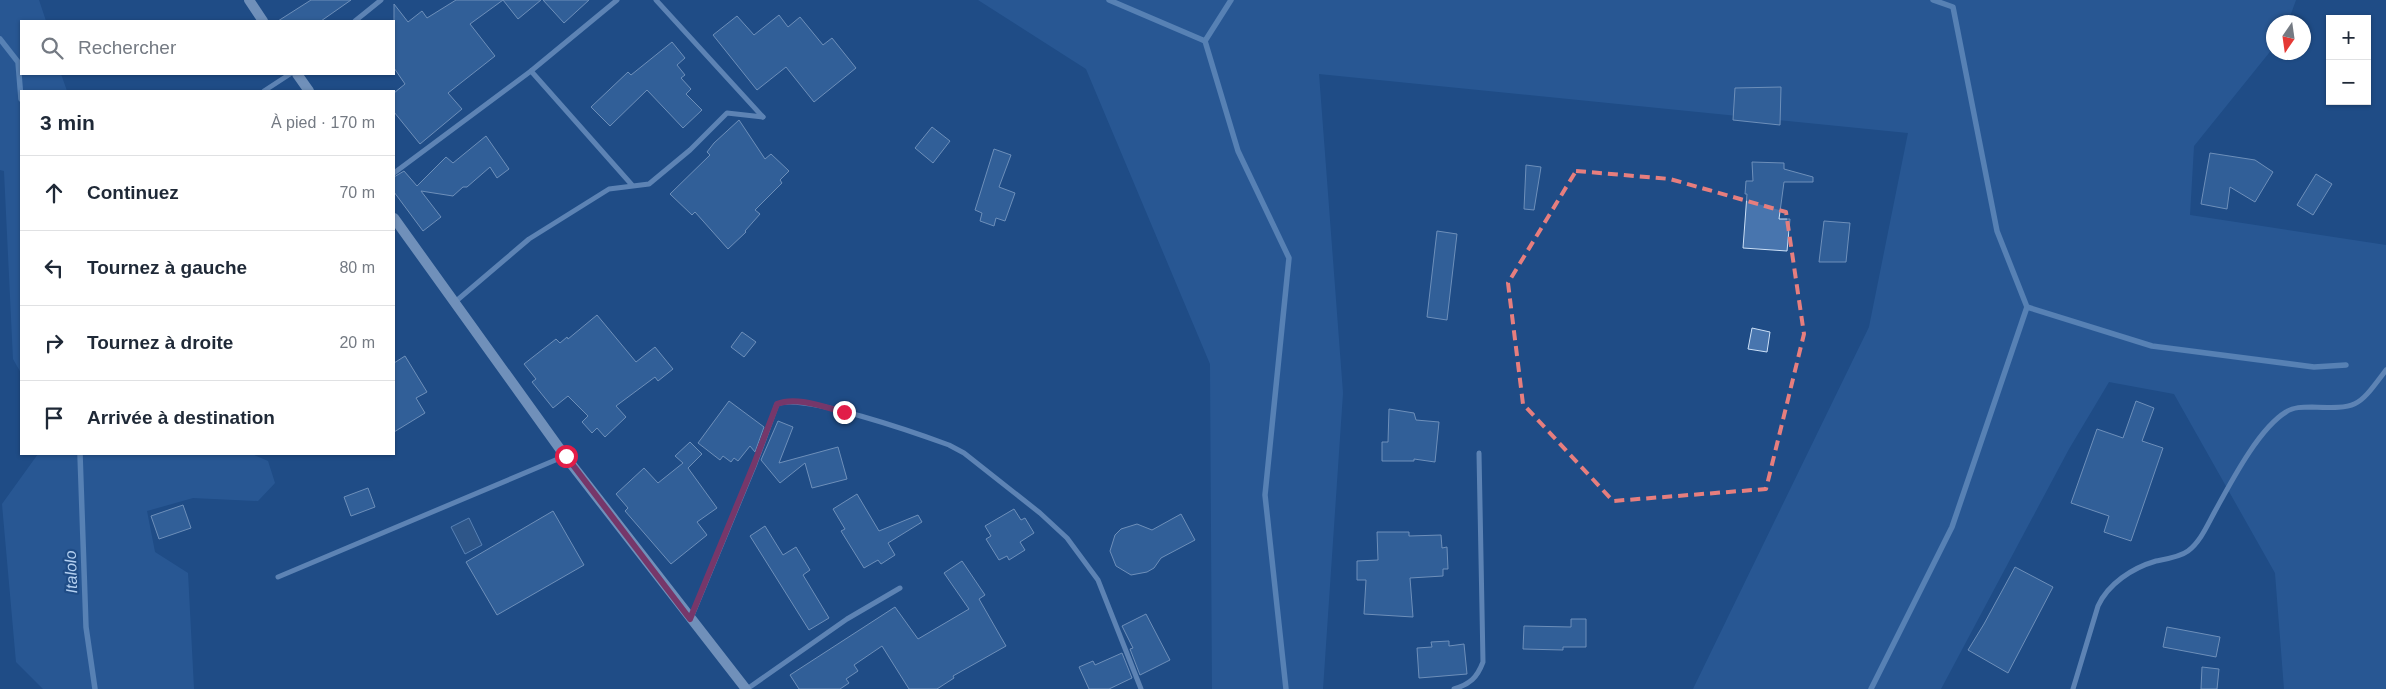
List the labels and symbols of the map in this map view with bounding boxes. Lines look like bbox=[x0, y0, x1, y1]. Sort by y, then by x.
north arrow bbox=[2266, 15, 2311, 60]
route end bbox=[833, 401, 856, 424]
route start bbox=[555, 445, 578, 468]
water label: Italolo bbox=[62, 550, 80, 594]

